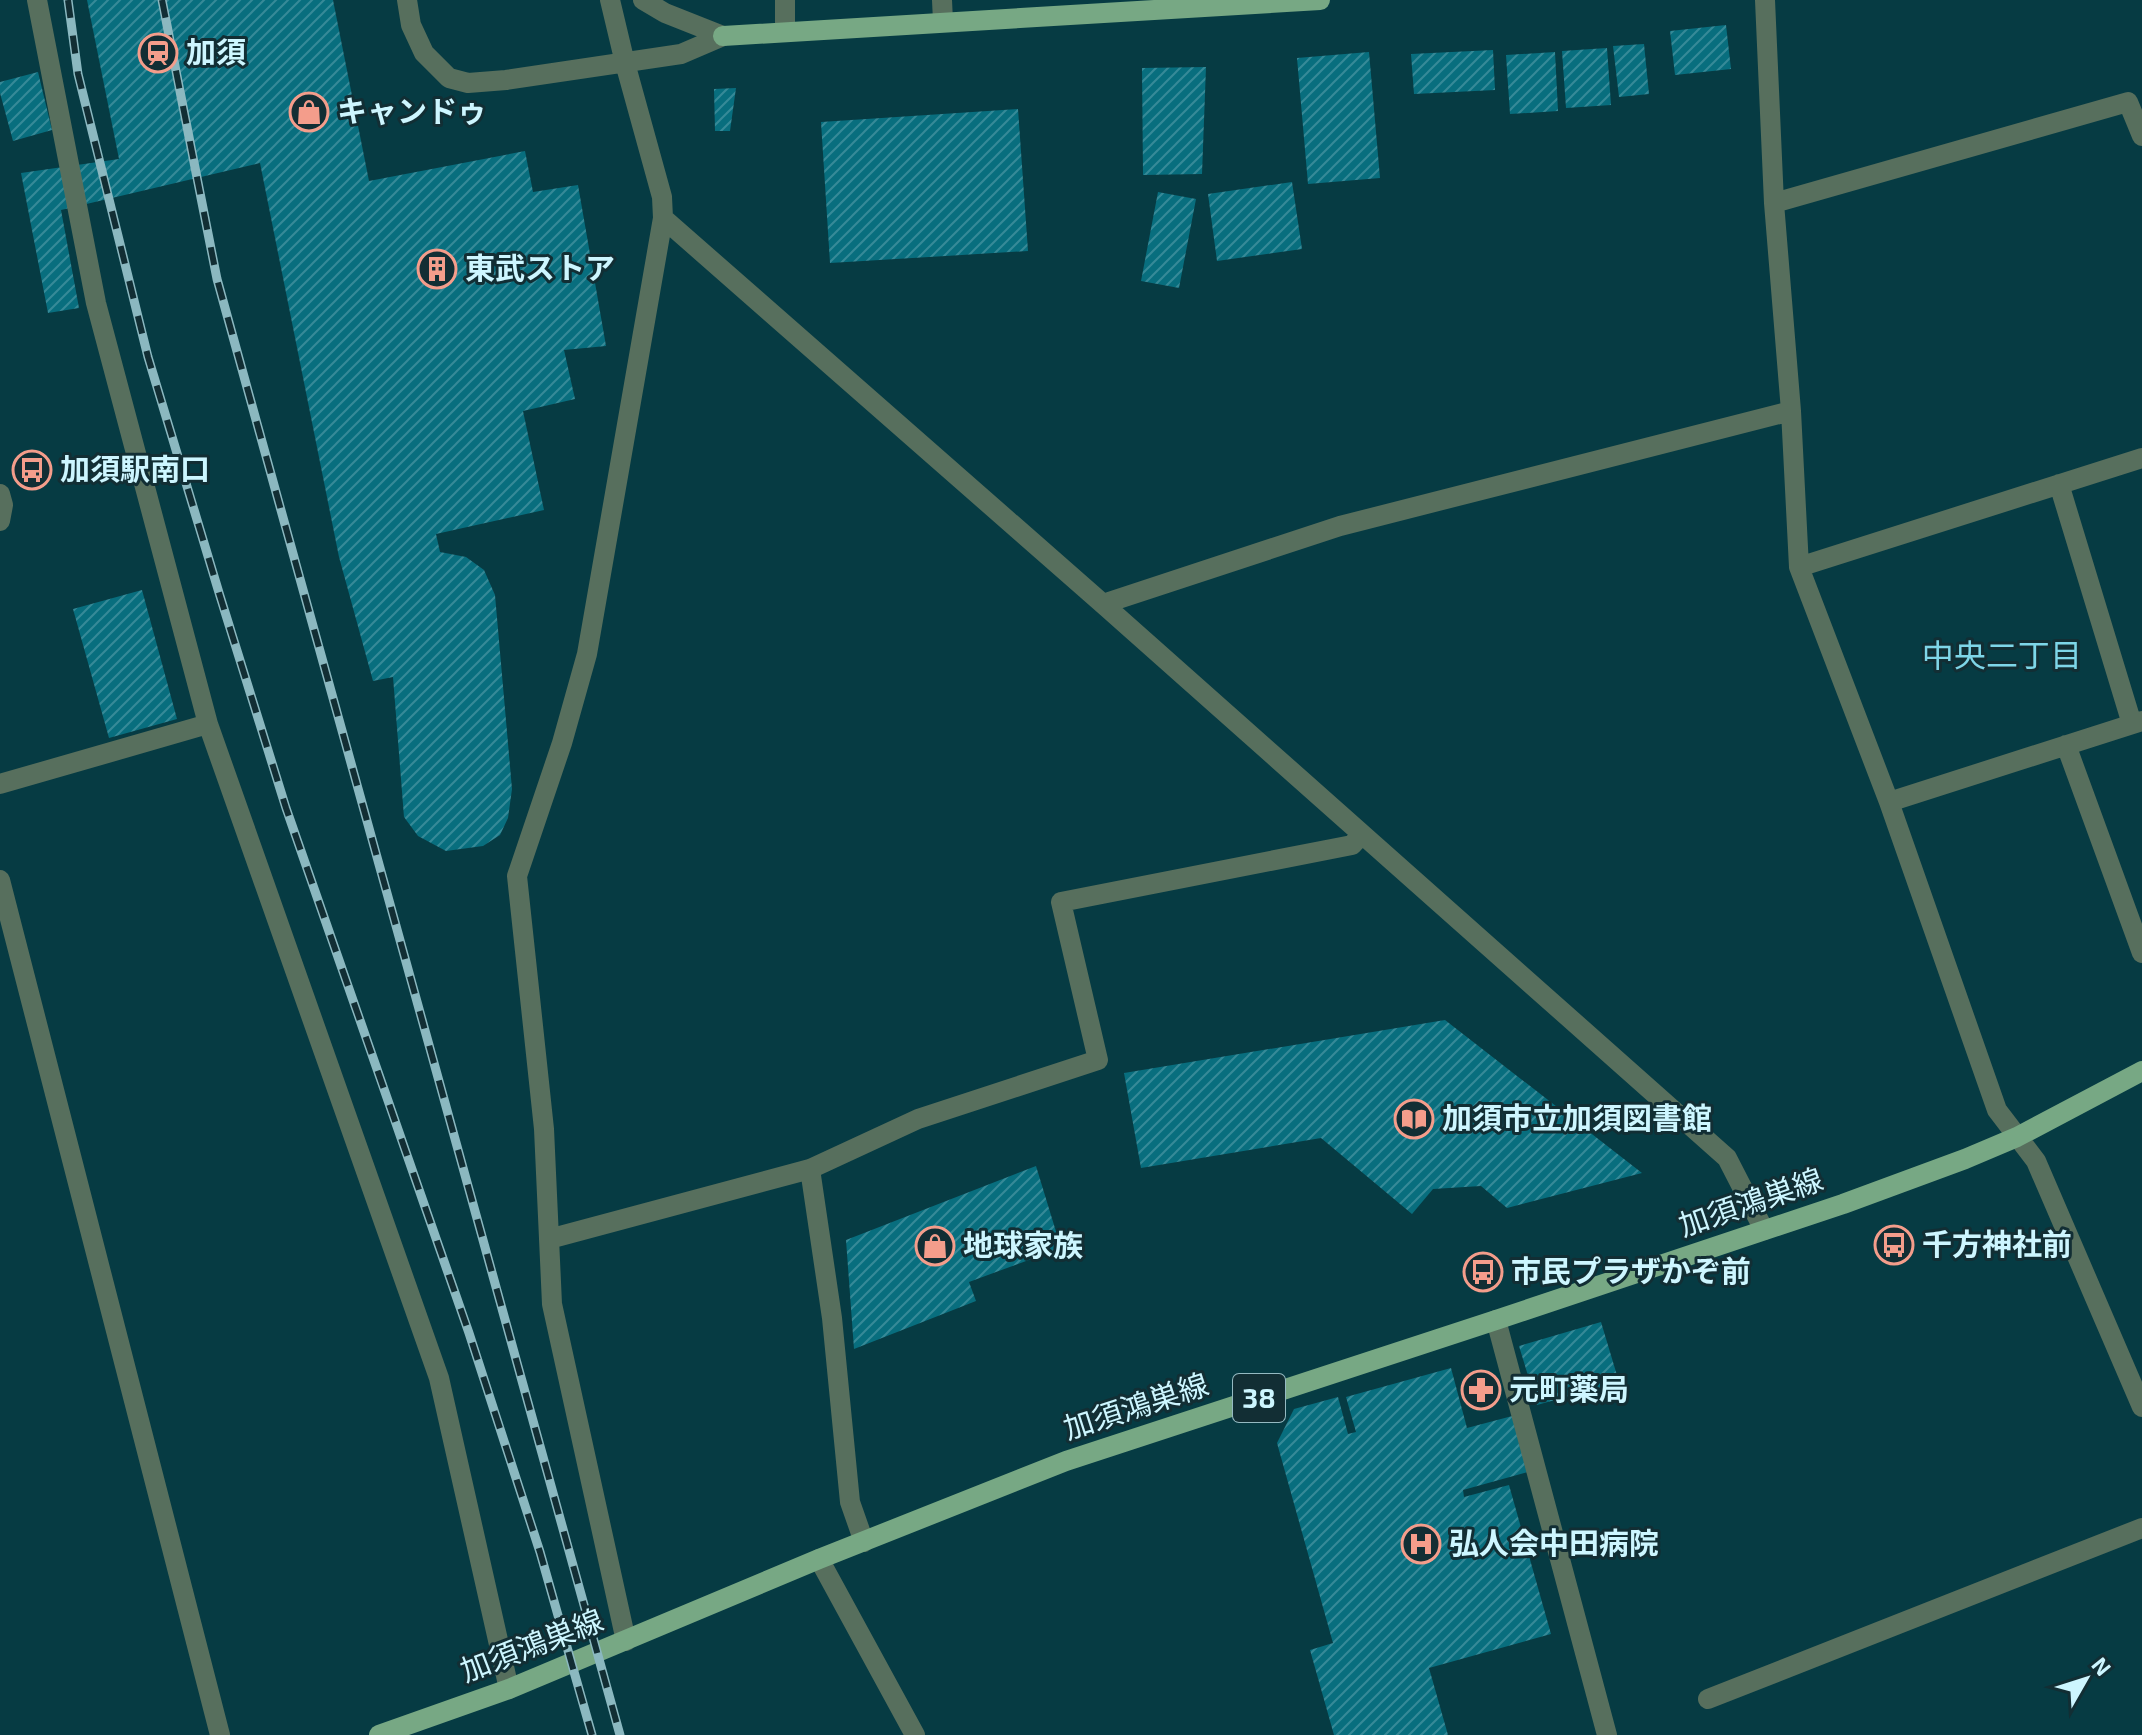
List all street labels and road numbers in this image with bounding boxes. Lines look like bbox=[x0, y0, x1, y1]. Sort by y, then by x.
street label: 加須鴻巣線 bbox=[1674, 1160, 1827, 1243]
street label: 加須鴻巣線 bbox=[1058, 1365, 1212, 1445]
road number: 38 bbox=[1233, 1374, 1285, 1422]
street label: 加須鴻巣線 bbox=[455, 1600, 608, 1688]

